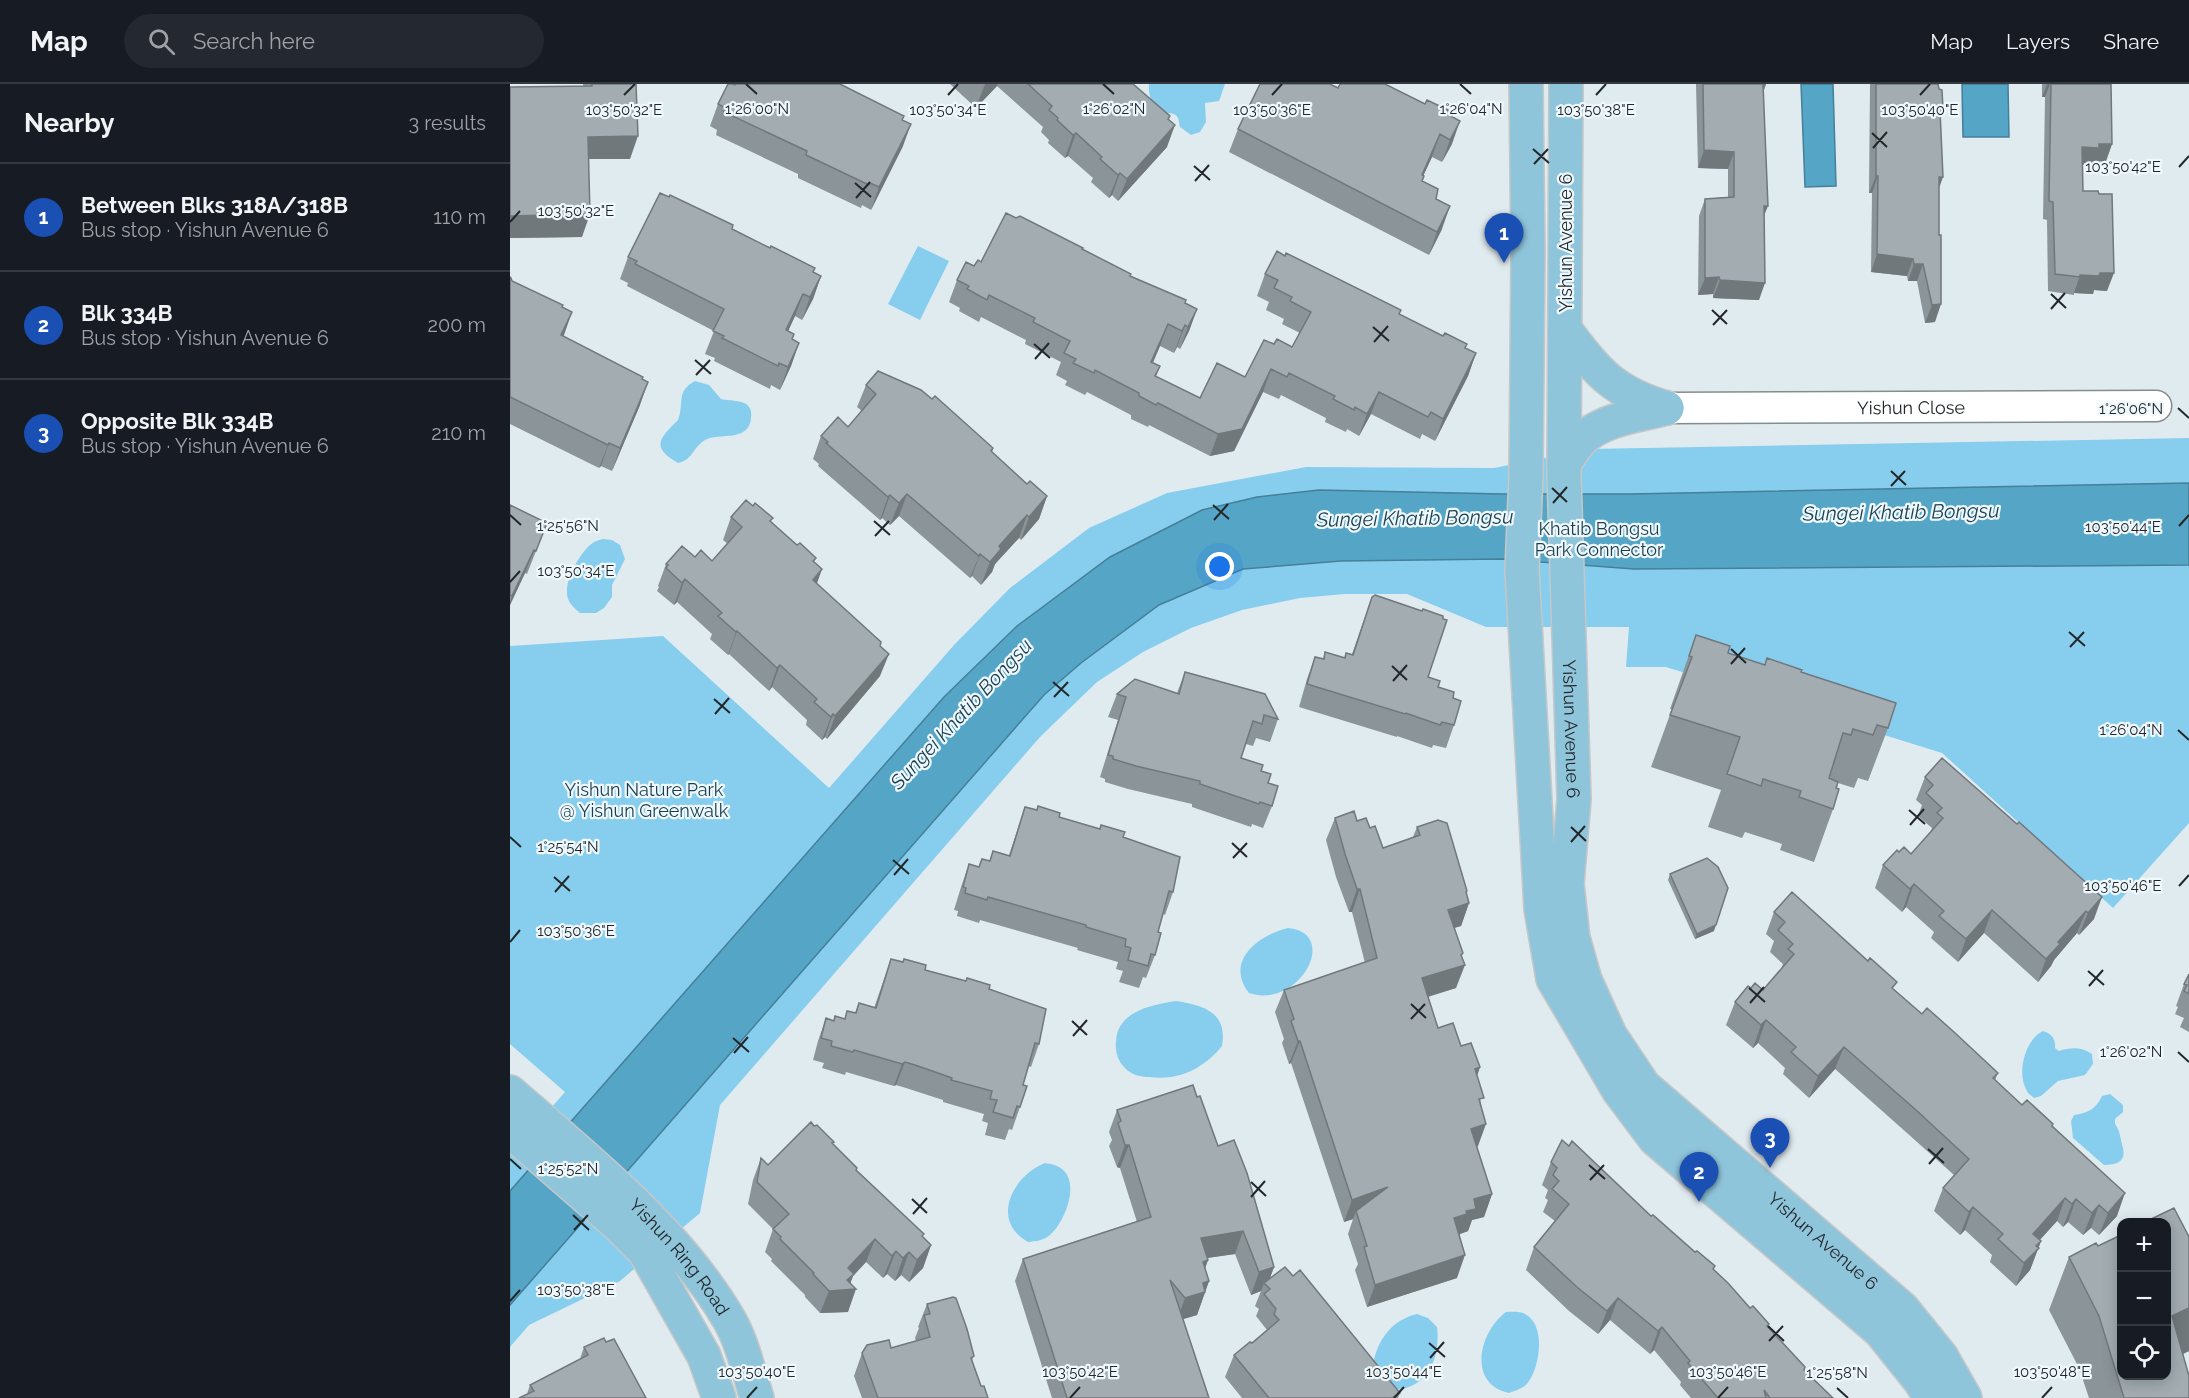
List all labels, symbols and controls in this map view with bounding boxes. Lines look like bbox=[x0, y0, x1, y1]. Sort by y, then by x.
search box bbox=[124, 14, 544, 68]
text: Map bbox=[30, 25, 88, 58]
icon: search bbox=[145, 25, 178, 58]
text: Search here bbox=[193, 28, 315, 54]
text: Map bbox=[1930, 29, 1973, 54]
text: Layers bbox=[2006, 29, 2070, 54]
text: Share bbox=[2103, 29, 2159, 54]
text: 1°26'00"N bbox=[725, 100, 789, 118]
text: 1°26'02"N bbox=[1083, 100, 1145, 118]
text: 1°26'04"N bbox=[1439, 100, 1503, 118]
text: 103°50'32"E bbox=[586, 101, 662, 119]
text: 103°50'34"E bbox=[910, 101, 986, 119]
text: 103°50'36"E bbox=[1233, 101, 1311, 119]
text: 103°50'38"E bbox=[1557, 101, 1635, 119]
text: 103°50'40"E bbox=[1882, 101, 1958, 119]
text: Nearby bbox=[24, 108, 114, 138]
text: 3 results bbox=[408, 111, 486, 135]
text: 103°50'42"E bbox=[2085, 158, 2161, 176]
street label: Yishun Avenue 6 bbox=[1555, 174, 1576, 312]
text: Between Blks 318A/318B bbox=[81, 192, 348, 218]
text: 103°50'32"E bbox=[538, 202, 614, 220]
text: 1 bbox=[39, 205, 48, 229]
text: 110 m bbox=[433, 205, 486, 229]
pin: 1 bbox=[1484, 214, 1524, 263]
text: Bus stop · Yishun Avenue 6 bbox=[81, 218, 329, 242]
text: Blk 334B bbox=[81, 300, 173, 326]
text: 2 bbox=[38, 313, 49, 337]
text: 200 m bbox=[428, 313, 486, 337]
text: Bus stop · Yishun Avenue 6 bbox=[81, 326, 329, 350]
street label: Yishun Close bbox=[1857, 396, 1965, 418]
text: 1°26'06"N bbox=[2099, 400, 2163, 418]
text: Opposite Blk 334B bbox=[81, 408, 274, 434]
text: 3 bbox=[38, 421, 49, 445]
text: 210 m bbox=[431, 421, 486, 445]
text: Bus stop · Yishun Avenue 6 bbox=[81, 434, 329, 458]
water label: Sungei Khatib Bongsu bbox=[1801, 498, 2000, 526]
water label: Sungei Khatib Bongsu bbox=[1315, 504, 1514, 532]
text: 1°25'56"N bbox=[537, 517, 599, 535]
park label: Khatib Bongsu Park Connector bbox=[1535, 518, 1664, 560]
text: 103°50'44"E bbox=[2085, 518, 2161, 536]
your location bbox=[1205, 552, 1234, 581]
text: 103°50'34"E bbox=[538, 562, 614, 580]
water label: Sungei Khatib Bongsu bbox=[884, 634, 1037, 795]
street label: Yishun Avenue 6 bbox=[1559, 659, 1584, 799]
text: 1°26'04"N bbox=[2099, 721, 2163, 739]
park label: Yishun Nature Park @ Yishun Greenwalk bbox=[560, 779, 729, 821]
text: 1°25'54"N bbox=[538, 838, 598, 856]
text: 103°50'46"E bbox=[2085, 877, 2161, 895]
text: 103°50'36"E bbox=[537, 922, 615, 940]
text: 1°26'02"N bbox=[2100, 1043, 2162, 1061]
pin: 3 bbox=[1750, 1118, 1790, 1168]
pin: 2 bbox=[1680, 1152, 1718, 1202]
text: 1°25'52"N bbox=[538, 1160, 598, 1178]
street label: Yishun Avenue 6 bbox=[1764, 1187, 1883, 1294]
street label: Yishun Ring Road bbox=[625, 1194, 734, 1319]
map controls bbox=[2117, 1218, 2171, 1380]
button: + bbox=[2117, 1218, 2171, 1272]
button: − bbox=[2117, 1272, 2171, 1326]
text: 103°50'38"E bbox=[537, 1281, 615, 1299]
button: locate bbox=[2117, 1326, 2171, 1380]
text: 103°50'40"E bbox=[719, 1363, 795, 1381]
text: 103°50'42"E bbox=[1042, 1363, 1118, 1381]
text: 103°50'44"E bbox=[1366, 1363, 1442, 1381]
text: 103°50'46"E bbox=[1690, 1363, 1766, 1381]
text: 103°50'48"E bbox=[2014, 1363, 2090, 1381]
text: 1°25'58"N bbox=[1806, 1364, 1868, 1382]

